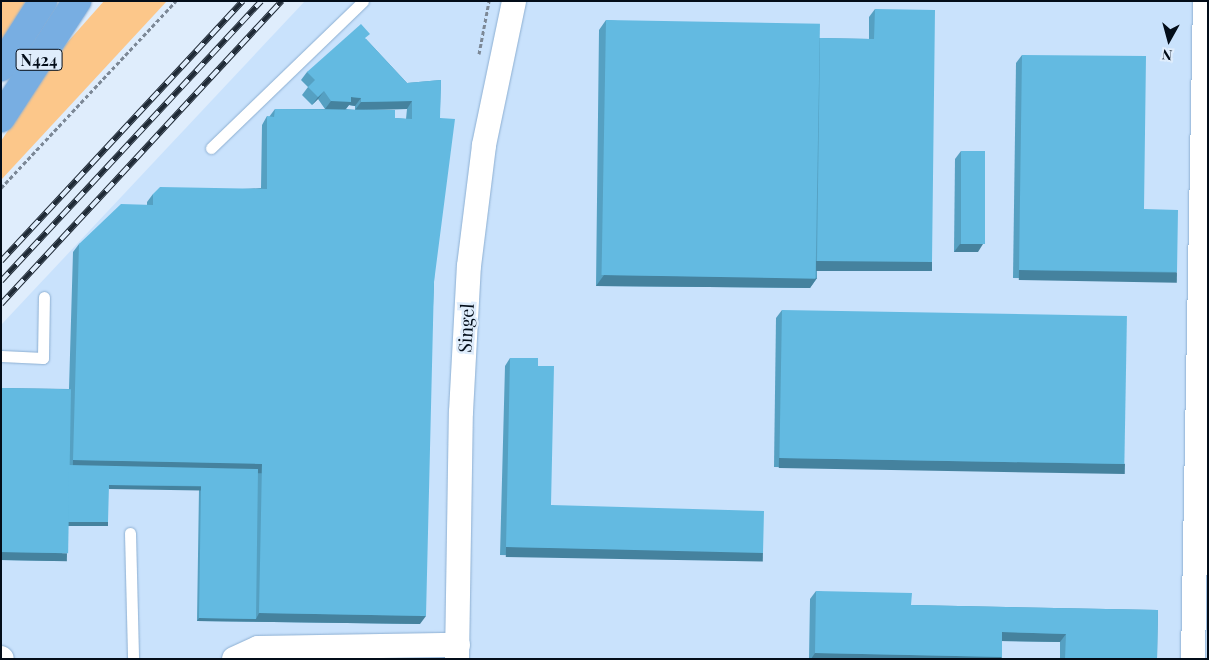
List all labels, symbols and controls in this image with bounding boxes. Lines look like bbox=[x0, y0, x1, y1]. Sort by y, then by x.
north arrow bbox=[1144, 15, 1194, 65]
text: N bbox=[1161, 45, 1173, 65]
road number: N424 bbox=[15, 46, 63, 74]
street label: Singel bbox=[454, 303, 478, 353]

